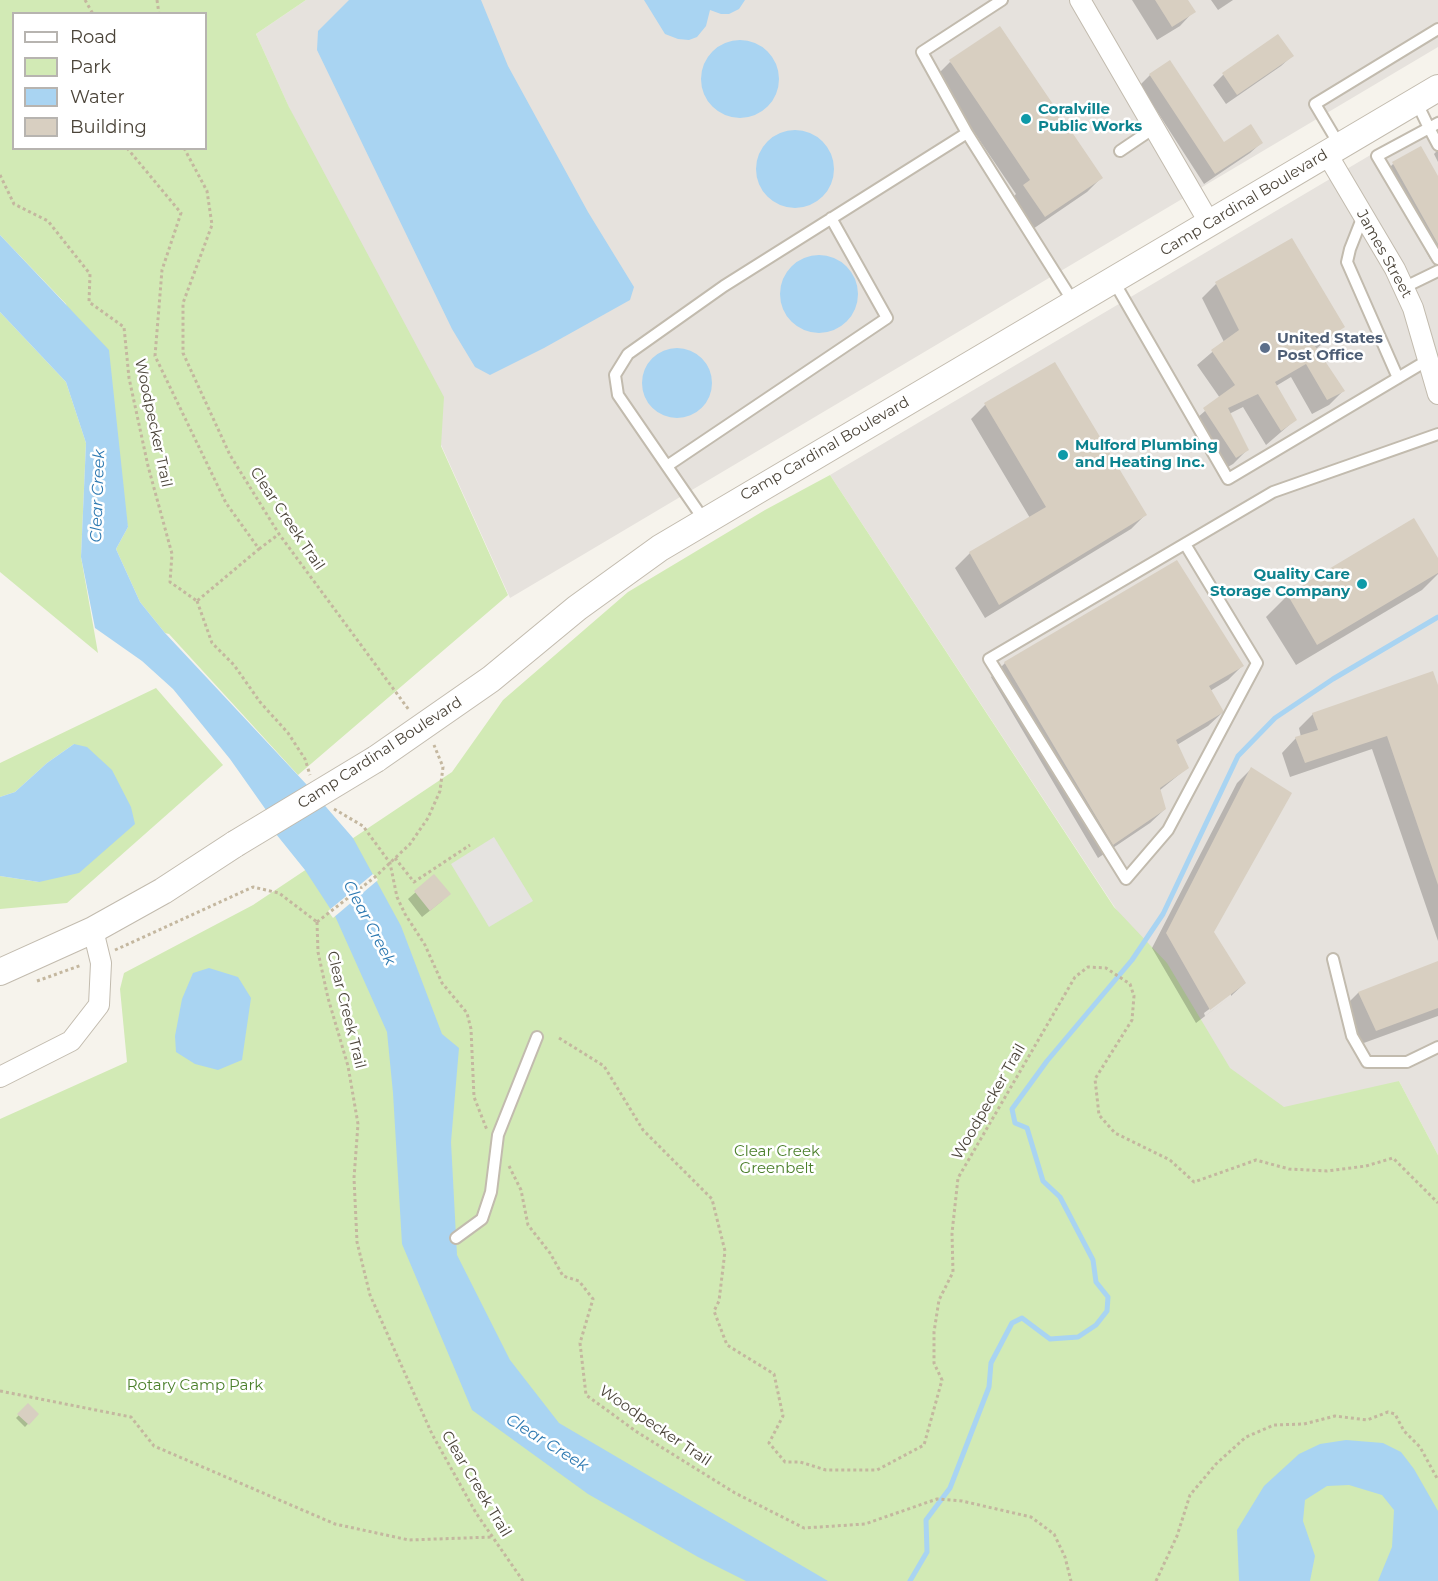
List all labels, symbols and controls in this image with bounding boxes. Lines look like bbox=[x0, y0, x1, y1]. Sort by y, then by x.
legend bbox=[12, 12, 207, 150]
text: Road bbox=[70, 26, 117, 48]
text: Park bbox=[70, 56, 111, 78]
text: Water bbox=[70, 86, 125, 108]
place label: Coralville Public Works bbox=[1038, 101, 1142, 136]
marker: Coralville Public Works bbox=[1019, 112, 1033, 126]
text: Building bbox=[70, 116, 147, 138]
street label: Camp Cardinal Boulevard bbox=[1157, 146, 1331, 260]
street label: James Street bbox=[1352, 207, 1416, 301]
place label: United States Post Office bbox=[1277, 330, 1383, 365]
marker: United States Post Office bbox=[1258, 341, 1272, 355]
street label: Woodpecker Trail bbox=[131, 357, 175, 489]
street label: Camp Cardinal Boulevard bbox=[737, 393, 913, 505]
place label: Mulford Plumbing and Heating Inc. bbox=[1075, 437, 1218, 472]
marker: Mulford Plumbing and Heating Inc. bbox=[1056, 448, 1070, 462]
water label: Clear Creek bbox=[87, 449, 109, 543]
street label: Clear Creek Trail bbox=[246, 464, 328, 574]
place label: Quality Care Storage Company bbox=[1210, 566, 1350, 601]
marker: Quality Care Storage Company bbox=[1355, 577, 1369, 591]
street label: Camp Cardinal Boulevard bbox=[295, 693, 465, 813]
water label: Clear Creek bbox=[339, 877, 399, 969]
street label: Clear Creek Trail bbox=[323, 949, 369, 1071]
street label: Woodpecker Trail bbox=[949, 1041, 1029, 1163]
park label: Clear Creek Greenbelt bbox=[734, 1143, 820, 1178]
park label: Rotary Camp Park bbox=[127, 1377, 263, 1395]
street label: Woodpecker Trail bbox=[596, 1382, 714, 1470]
water label: Clear Creek bbox=[502, 1410, 592, 1476]
street label: Clear Creek Trail bbox=[437, 1428, 515, 1540]

